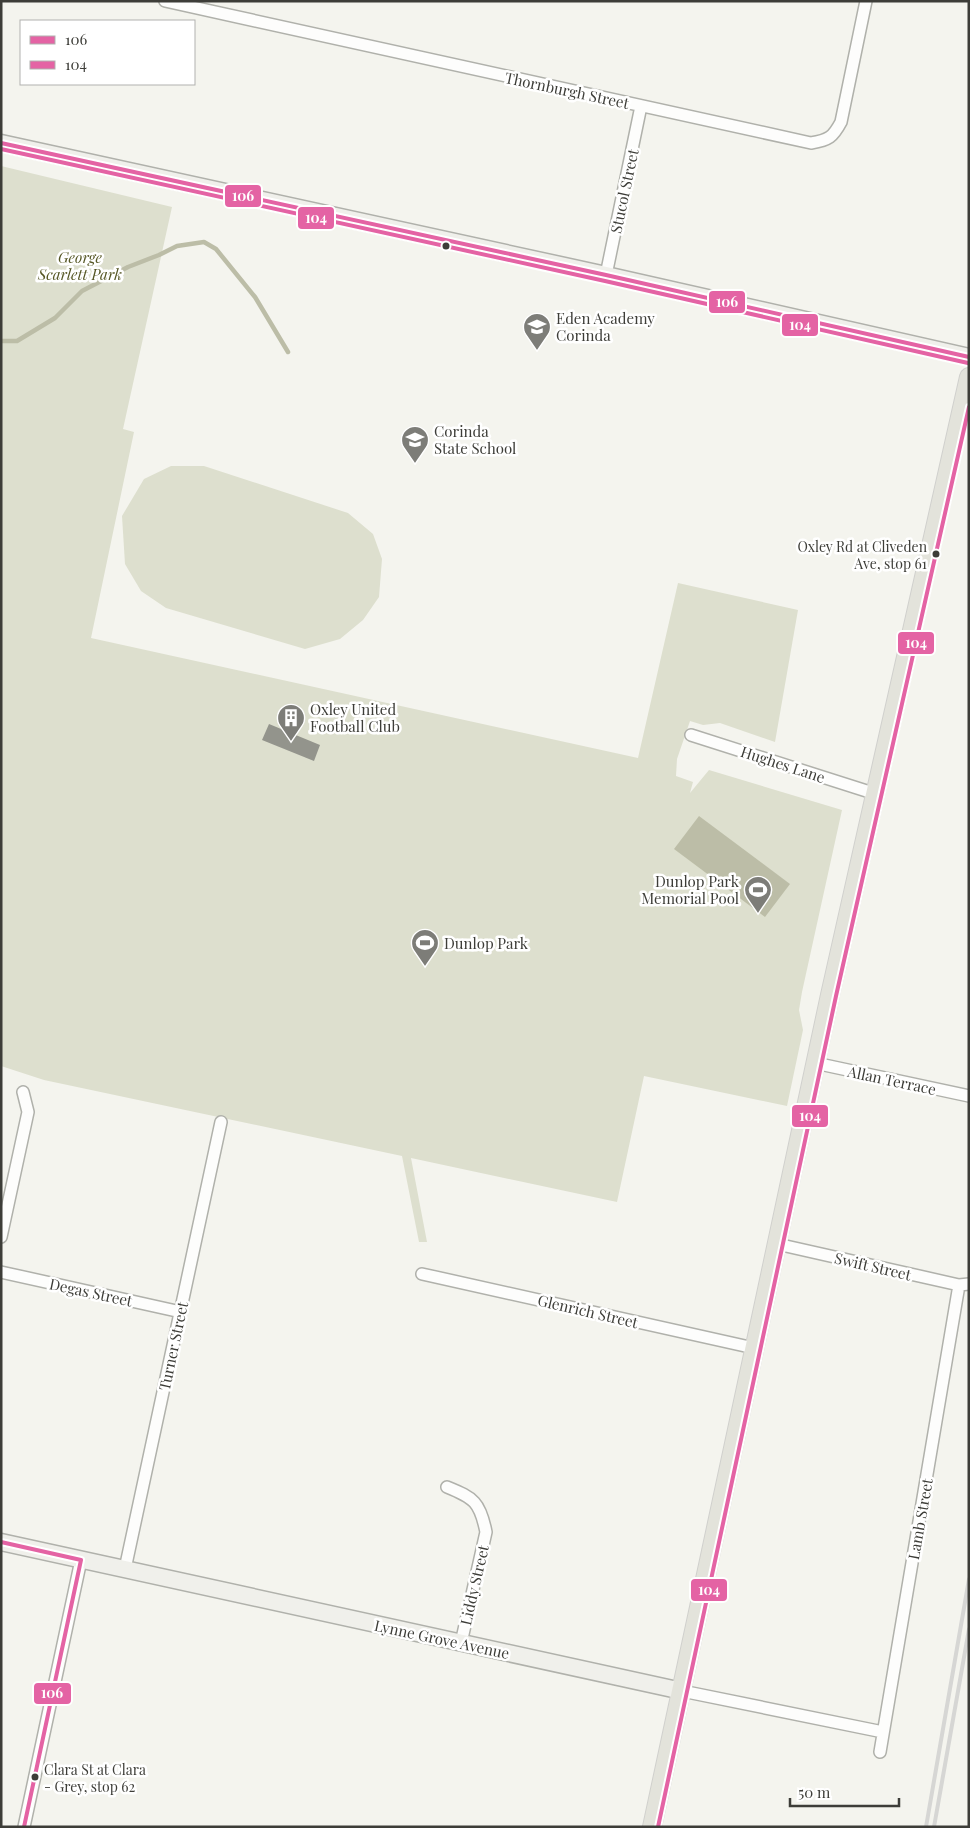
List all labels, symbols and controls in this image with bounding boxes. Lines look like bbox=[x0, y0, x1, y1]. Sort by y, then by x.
legend bbox=[20, 20, 195, 85]
text: 106 bbox=[65, 29, 88, 49]
text: 104 bbox=[65, 54, 87, 74]
street label: Thornburgh Street bbox=[503, 67, 632, 113]
street label: Stucol Street bbox=[605, 146, 643, 235]
line badge: 106 bbox=[224, 184, 262, 208]
text: 106 bbox=[232, 186, 254, 205]
line badge: 104 bbox=[297, 206, 335, 230]
text: 104 bbox=[305, 208, 327, 227]
unlabelled marker bbox=[441, 241, 451, 251]
park label: George Scarlett Park bbox=[37, 247, 122, 284]
line badge: 106 bbox=[708, 290, 746, 314]
text: 106 bbox=[716, 292, 738, 311]
place label: Eden Academy Corinda bbox=[556, 308, 655, 345]
school or university icon: Eden Academy Corinda bbox=[522, 312, 552, 351]
line badge: 104 bbox=[781, 313, 819, 337]
text: 104 bbox=[789, 315, 811, 334]
place label: Corinda State School bbox=[434, 421, 516, 458]
school or university icon: Corinda State School bbox=[400, 425, 430, 464]
place label: Oxley Rd at Cliveden Ave, stop 61 bbox=[798, 537, 928, 573]
marker: Oxley Rd at Cliveden Ave, stop 61 bbox=[931, 549, 941, 559]
line badge: 104 bbox=[897, 631, 935, 655]
text: 104 bbox=[905, 633, 927, 652]
place label: Oxley United Football Club bbox=[310, 699, 400, 736]
building icon: Oxley United Football Club bbox=[276, 703, 306, 742]
street label: Hughes Lane bbox=[738, 741, 828, 787]
place label: Dunlop Park Memorial Pool bbox=[641, 871, 740, 908]
sports icon: Dunlop Park Memorial Pool bbox=[743, 875, 773, 914]
sports icon: Dunlop Park bbox=[410, 928, 440, 967]
place label: Dunlop Park bbox=[444, 933, 529, 953]
street label: Allan Terrace bbox=[845, 1061, 938, 1099]
line badge: 104 bbox=[791, 1104, 829, 1128]
text: 104 bbox=[799, 1106, 821, 1125]
street label: Swift Street bbox=[833, 1247, 914, 1285]
street label: Degas Street bbox=[48, 1273, 135, 1311]
street label: Glenrich Street bbox=[536, 1290, 641, 1332]
street label: Turner Street bbox=[154, 1299, 192, 1392]
street label: Lamb Street bbox=[903, 1476, 937, 1561]
street label: Liddy Street bbox=[455, 1542, 493, 1627]
line badge: 104 bbox=[690, 1578, 728, 1602]
text: 104 bbox=[698, 1580, 720, 1599]
street label: Lynne Grove Avenue bbox=[373, 1615, 511, 1663]
line badge: 106 bbox=[33, 1682, 72, 1705]
text: 106 bbox=[41, 1683, 63, 1702]
place label: Clara St at Clara - Grey, stop 62 bbox=[44, 1760, 146, 1796]
marker: Clara St at Clara - Grey, stop 62 bbox=[30, 1772, 40, 1782]
scale bar bbox=[790, 1776, 899, 1808]
text: 50 m bbox=[798, 1782, 831, 1802]

